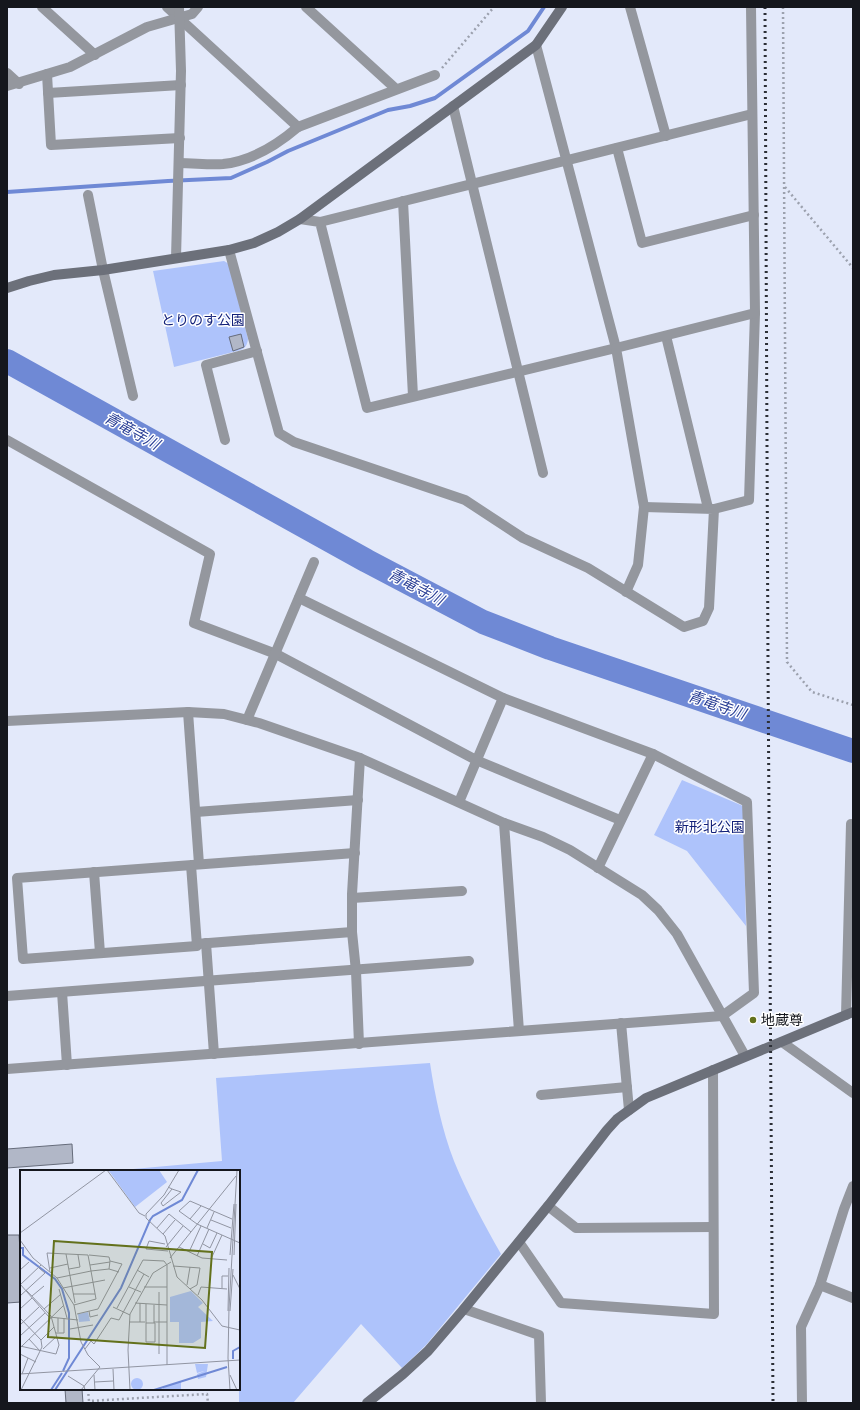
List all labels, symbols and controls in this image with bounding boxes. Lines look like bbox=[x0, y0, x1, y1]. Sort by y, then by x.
park label: とりのす公園 bbox=[161, 312, 245, 328]
water label: 青竜寺川 bbox=[101, 409, 164, 454]
water label: 青竜寺川 bbox=[385, 565, 448, 610]
water label: 青竜寺川 bbox=[686, 687, 750, 724]
park label: 新形北公園 bbox=[675, 819, 745, 835]
place label: 地蔵尊 bbox=[761, 1012, 803, 1028]
marker: 地蔵尊 bbox=[748, 1015, 758, 1025]
inset map bbox=[20, 1170, 240, 1390]

